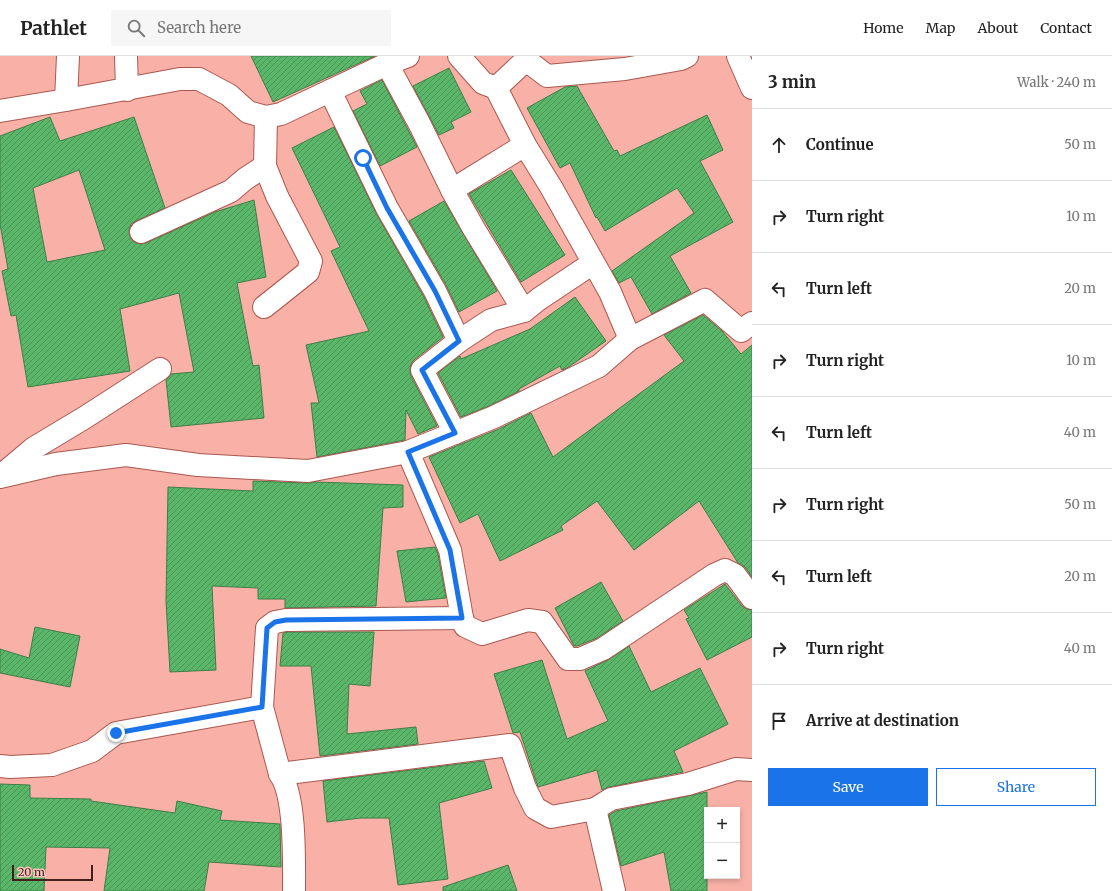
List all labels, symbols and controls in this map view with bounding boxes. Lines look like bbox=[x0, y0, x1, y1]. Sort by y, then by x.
search box bbox=[111, 10, 391, 46]
text: Pathlet bbox=[20, 16, 87, 40]
icon: search bbox=[125, 17, 147, 39]
text: Search here bbox=[157, 18, 241, 37]
text: Home bbox=[863, 19, 904, 37]
text: Map bbox=[926, 19, 955, 37]
text: About bbox=[977, 19, 1018, 37]
text: Contact bbox=[1040, 19, 1092, 37]
text: 3 min bbox=[768, 71, 816, 93]
text: Walk · 240 m bbox=[1017, 74, 1096, 91]
icon: ahead bbox=[768, 134, 790, 156]
text: Continue bbox=[806, 135, 874, 154]
text: 50 m bbox=[1064, 136, 1096, 153]
route start bbox=[354, 149, 372, 167]
icon: right bbox=[768, 206, 790, 228]
text: Turn right bbox=[806, 207, 884, 226]
text: 10 m bbox=[1066, 208, 1096, 225]
icon: left bbox=[768, 278, 790, 300]
text: Turn left bbox=[806, 279, 872, 298]
text: 20 m bbox=[1064, 280, 1096, 297]
icon: right bbox=[768, 350, 790, 372]
text: Turn right bbox=[806, 351, 884, 370]
text: 10 m bbox=[1066, 352, 1096, 369]
icon: left bbox=[768, 422, 790, 444]
text: Turn left bbox=[806, 423, 872, 442]
text: 40 m bbox=[1064, 424, 1096, 441]
icon: right bbox=[768, 494, 790, 516]
text: Turn right bbox=[806, 495, 884, 514]
text: 50 m bbox=[1064, 496, 1096, 513]
icon: left bbox=[768, 566, 790, 588]
text: Turn left bbox=[806, 567, 872, 586]
text: 20 m bbox=[1064, 568, 1096, 585]
icon: right bbox=[768, 638, 790, 660]
text: Turn right bbox=[806, 639, 884, 658]
text: 40 m bbox=[1064, 640, 1096, 657]
icon: arrive bbox=[768, 710, 790, 732]
text: Arrive at destination bbox=[806, 711, 959, 730]
route end bbox=[107, 724, 125, 742]
button: Save bbox=[768, 768, 928, 806]
button: Share bbox=[936, 768, 1096, 806]
map controls bbox=[704, 807, 740, 879]
button: + bbox=[704, 807, 740, 843]
button: − bbox=[704, 843, 740, 879]
scale bar bbox=[12, 863, 93, 882]
text: 20 m bbox=[18, 865, 45, 879]

